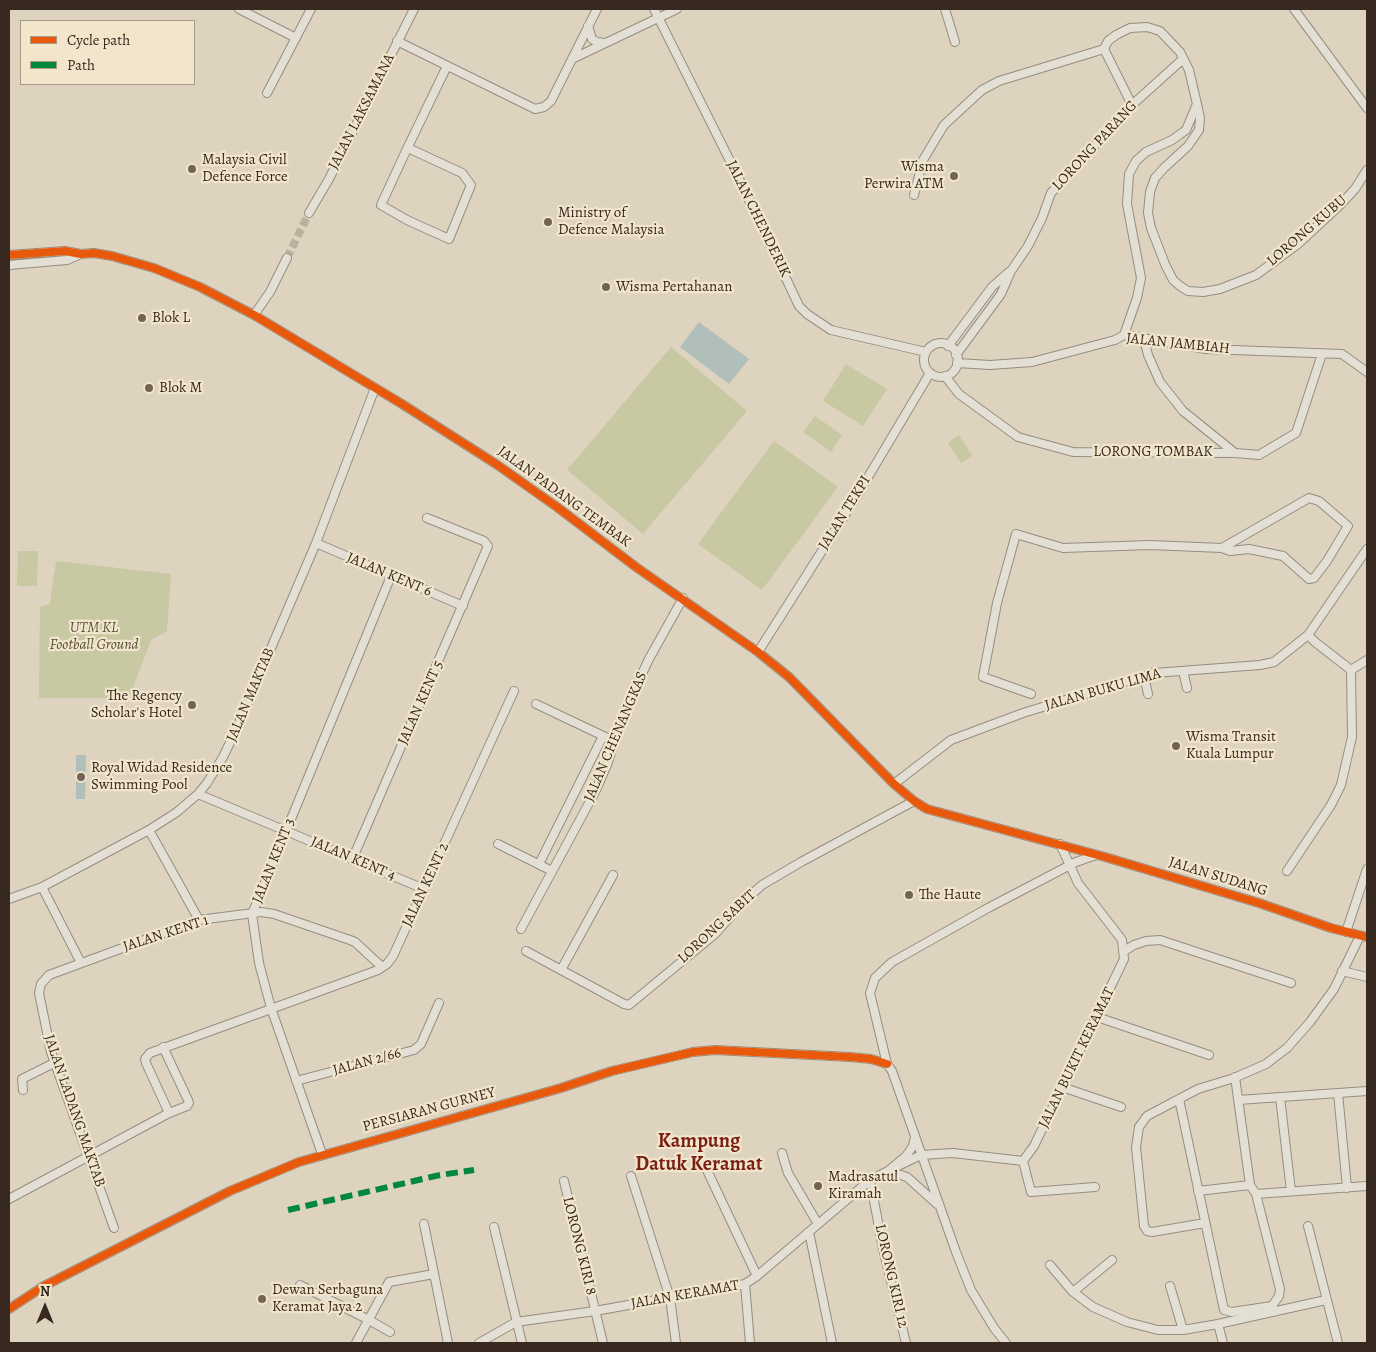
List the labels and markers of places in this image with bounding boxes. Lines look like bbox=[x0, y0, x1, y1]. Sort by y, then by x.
place label: Malaysia Civil Defence Force bbox=[202, 151, 288, 186]
place label: Wisma Perwira ATM bbox=[864, 158, 944, 193]
marker: Malaysia Civil Defence Force bbox=[186, 163, 198, 175]
marker: Wisma Perwira ATM bbox=[948, 170, 960, 182]
place label: Ministry of Defence Malaysia bbox=[558, 204, 665, 239]
marker: Ministry of Defence Malaysia bbox=[542, 216, 554, 228]
place label: Wisma Pertahanan bbox=[616, 278, 733, 296]
marker: Wisma Pertahanan bbox=[600, 281, 612, 293]
place label: Blok L bbox=[152, 309, 190, 327]
marker: Blok L bbox=[136, 312, 148, 324]
place label: Blok M bbox=[159, 379, 202, 397]
marker: Blok M bbox=[143, 382, 155, 394]
place label: The Regency Scholar's Hotel bbox=[91, 687, 182, 722]
marker: The Regency Scholar's Hotel bbox=[186, 699, 198, 711]
place label: Wisma Transit Kuala Lumpur bbox=[1186, 728, 1276, 763]
marker: Wisma Transit Kuala Lumpur bbox=[1170, 740, 1182, 752]
place label: Royal Widad Residence Swimming Pool bbox=[91, 759, 232, 794]
marker: Royal Widad Residence Swimming Pool bbox=[75, 771, 87, 783]
place label: The Haute bbox=[919, 886, 981, 904]
marker: The Haute bbox=[903, 889, 915, 901]
place label: Madrasatul Kiramah bbox=[828, 1168, 898, 1203]
marker: Madrasatul Kiramah bbox=[812, 1180, 824, 1192]
place label: Dewan Serbaguna Keramat Jaya 2 bbox=[272, 1281, 383, 1316]
marker: Dewan Serbaguna Keramat Jaya 2 bbox=[256, 1293, 268, 1305]

